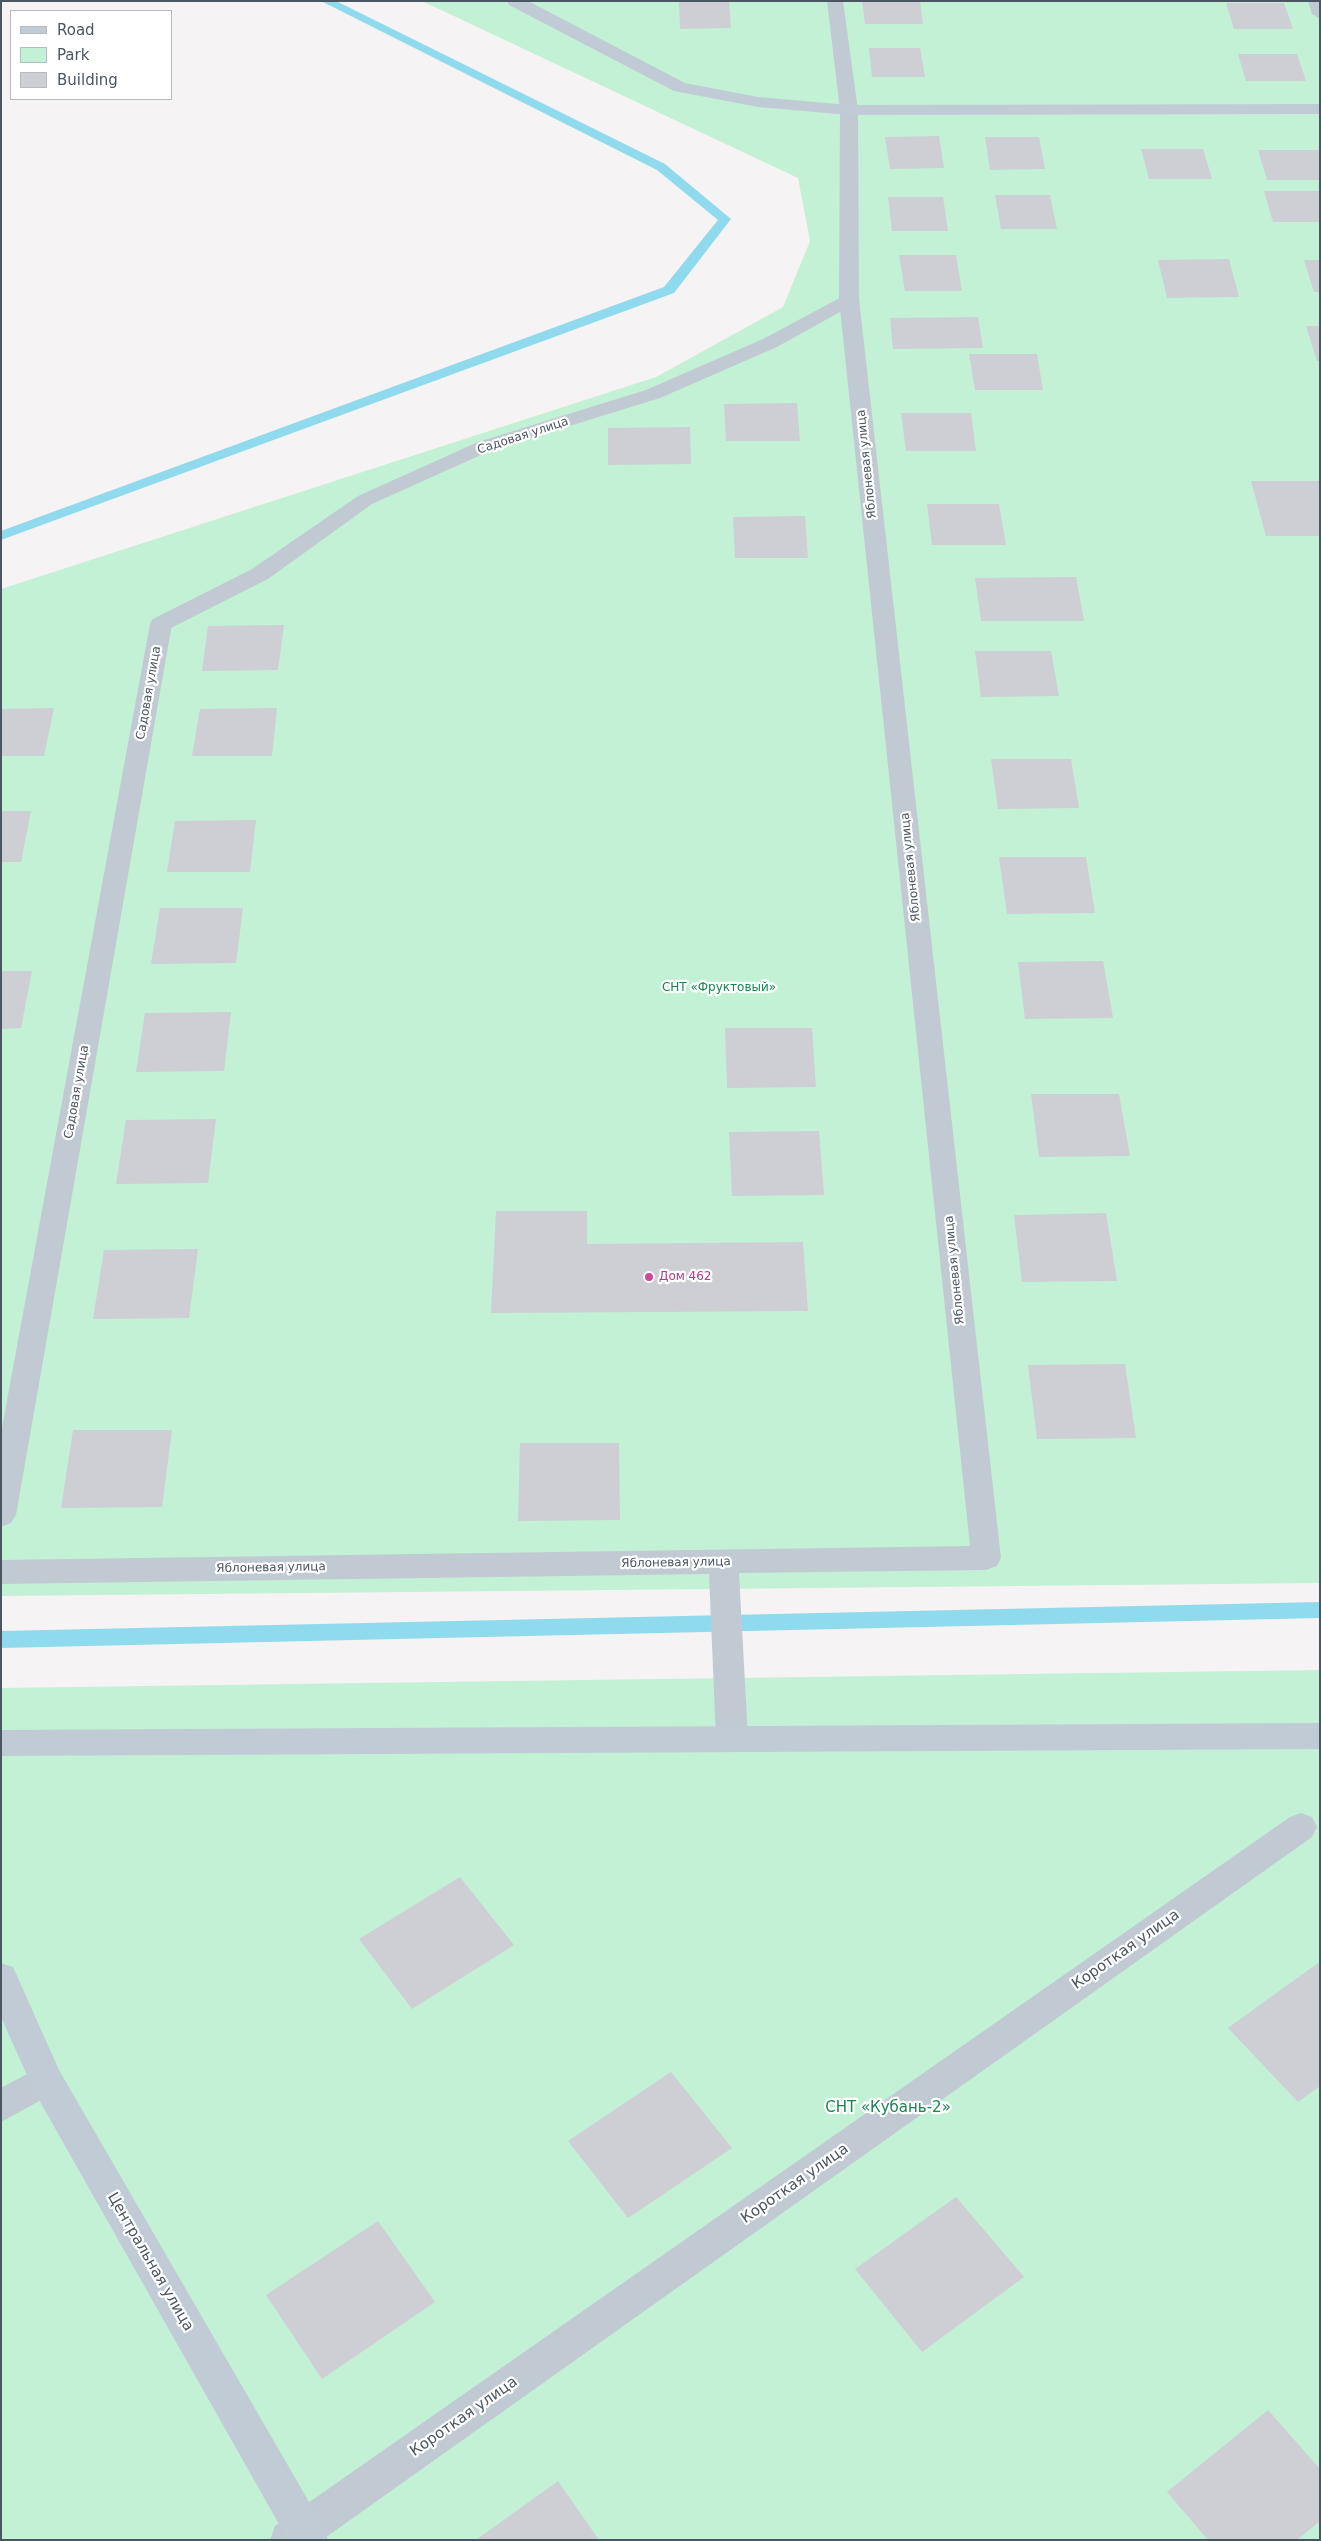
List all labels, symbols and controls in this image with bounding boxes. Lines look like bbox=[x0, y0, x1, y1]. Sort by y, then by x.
legend bbox=[10, 10, 172, 100]
text: Road bbox=[57, 21, 95, 39]
text: Park bbox=[57, 46, 89, 64]
text: Building bbox=[57, 71, 118, 89]
street label: Яблоневая улица bbox=[854, 409, 880, 519]
street label: Садовая улица bbox=[476, 414, 570, 458]
street label: Садовая улица bbox=[134, 645, 164, 741]
street label: Яблоневая улица bbox=[898, 812, 924, 922]
park label: СНТ «Фруктовый» bbox=[662, 981, 776, 995]
street label: Садовая улица bbox=[62, 1044, 92, 1140]
street label: Яблоневая улица bbox=[942, 1215, 968, 1325]
place label: Дом 462 bbox=[659, 1270, 711, 1284]
marker: Дом 462 bbox=[643, 1271, 655, 1283]
street label: Яблоневая улица bbox=[621, 1555, 731, 1571]
street label: Яблоневая улица bbox=[216, 1560, 326, 1576]
street label: Короткая улица bbox=[1069, 1906, 1183, 1994]
park label: СНТ «Кубань-2» bbox=[825, 2099, 951, 2117]
street label: Короткая улица bbox=[738, 2140, 852, 2228]
street label: Центральная улица bbox=[103, 2190, 197, 2334]
street label: Короткая улица bbox=[407, 2373, 521, 2461]

